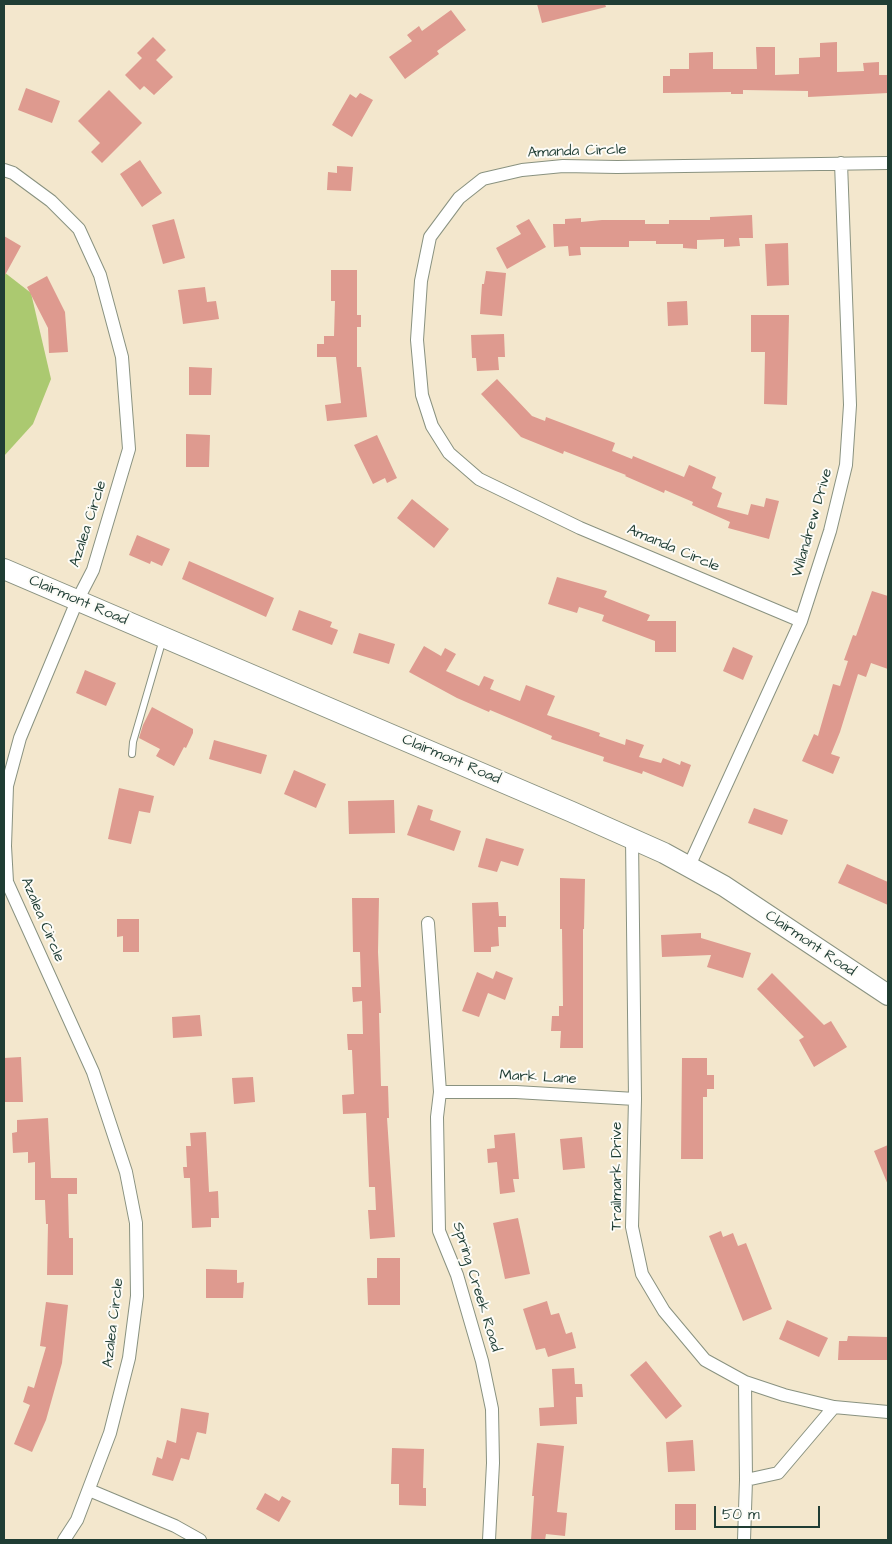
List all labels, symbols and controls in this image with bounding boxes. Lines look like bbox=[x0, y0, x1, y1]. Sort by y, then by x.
street label: Amanda Circle bbox=[527, 141, 627, 163]
street label: Wilandrew Drive bbox=[789, 467, 837, 579]
street label: Azalea Circle bbox=[67, 478, 111, 570]
street label: Amanda Circle bbox=[624, 521, 722, 577]
street label: Clairmont Road bbox=[26, 572, 130, 630]
street label: Clairmont Road bbox=[399, 731, 503, 789]
street label: Azalea Circle bbox=[16, 875, 68, 965]
street label: Clairmont Road bbox=[761, 907, 859, 981]
street label: Mark Lane bbox=[499, 1067, 577, 1089]
street label: Trailmark Drive bbox=[609, 1122, 627, 1230]
street label: Spring Creek Road bbox=[448, 1220, 504, 1354]
street label: Azalea Circle bbox=[100, 1277, 128, 1369]
scale bar bbox=[717, 1496, 823, 1528]
text: 50 m bbox=[722, 1504, 760, 1525]

